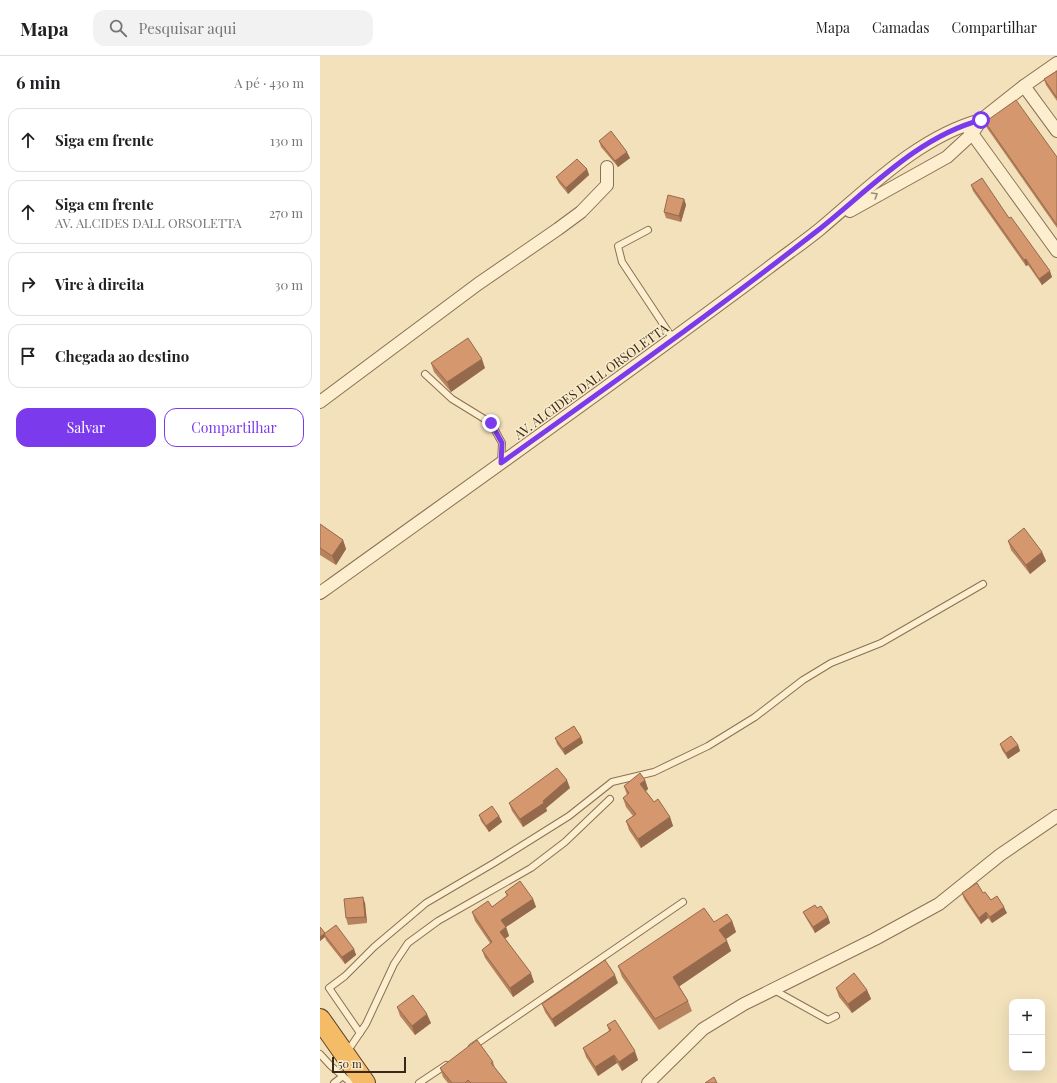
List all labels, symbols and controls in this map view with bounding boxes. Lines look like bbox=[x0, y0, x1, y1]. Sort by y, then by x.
search box bbox=[93, 10, 373, 46]
text: Mapa bbox=[20, 15, 69, 41]
icon: search bbox=[107, 17, 129, 39]
text: Pesquisar aqui bbox=[139, 18, 236, 38]
text: Mapa bbox=[816, 18, 850, 37]
text: Camadas bbox=[872, 18, 929, 37]
text: Compartilhar bbox=[951, 18, 1037, 37]
text: 6 min bbox=[16, 71, 61, 93]
text: A pé · 430 m bbox=[234, 74, 304, 91]
route start bbox=[972, 111, 990, 129]
icon: ahead bbox=[17, 129, 39, 151]
text: Siga em frente bbox=[55, 130, 154, 150]
text: 130 m bbox=[270, 132, 303, 149]
one-way arrow bbox=[871, 193, 878, 200]
text: Siga em frente bbox=[55, 194, 154, 214]
icon: ahead bbox=[17, 201, 39, 223]
text: 270 m bbox=[269, 204, 303, 221]
text: AV. ALCIDES DALL ORSOLETTA bbox=[55, 214, 242, 231]
icon: right bbox=[17, 273, 39, 295]
text: Vire à direita bbox=[55, 274, 144, 294]
text: 30 m bbox=[275, 276, 303, 293]
street label: AV. ALCIDES DALL ORSOLETTA bbox=[509, 318, 672, 443]
icon: arrive bbox=[17, 345, 39, 367]
text: Chegada ao destino bbox=[55, 346, 189, 366]
button: Salvar bbox=[16, 408, 156, 447]
button: Compartilhar bbox=[164, 408, 304, 447]
route end bbox=[482, 414, 500, 432]
map controls bbox=[1009, 999, 1045, 1071]
button: + bbox=[1009, 999, 1045, 1035]
button: − bbox=[1009, 1035, 1045, 1071]
scale bar bbox=[332, 1055, 406, 1074]
text: 50 m bbox=[338, 1056, 362, 1071]

